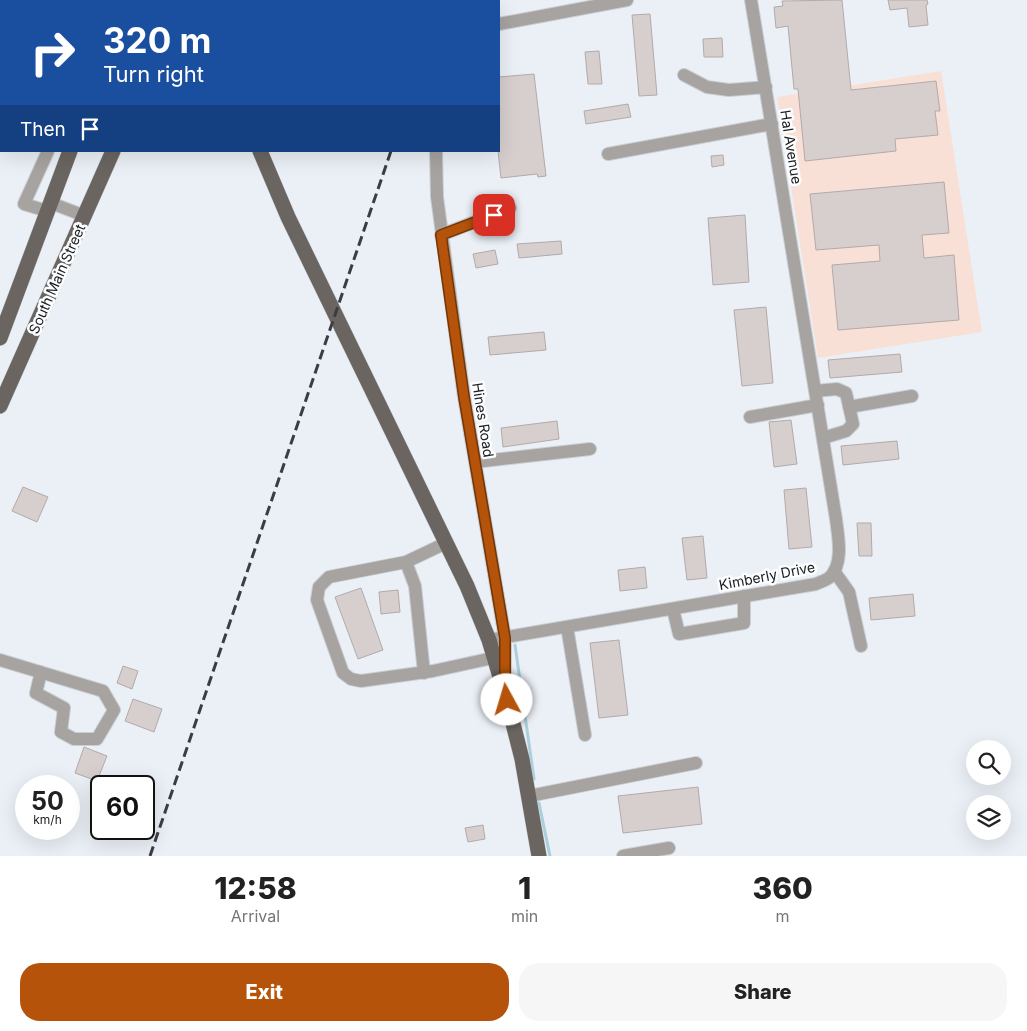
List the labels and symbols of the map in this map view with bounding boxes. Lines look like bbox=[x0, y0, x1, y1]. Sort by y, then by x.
street label: Hal Avenue bbox=[777, 109, 806, 185]
pin bbox=[473, 194, 515, 236]
street label: South Main Street bbox=[25, 221, 88, 336]
street label: Hines Road bbox=[469, 381, 498, 458]
street label: Kimberly Drive bbox=[717, 558, 816, 593]
position arrow bbox=[480, 673, 532, 725]
speed limit sign: 60 bbox=[90, 775, 155, 840]

